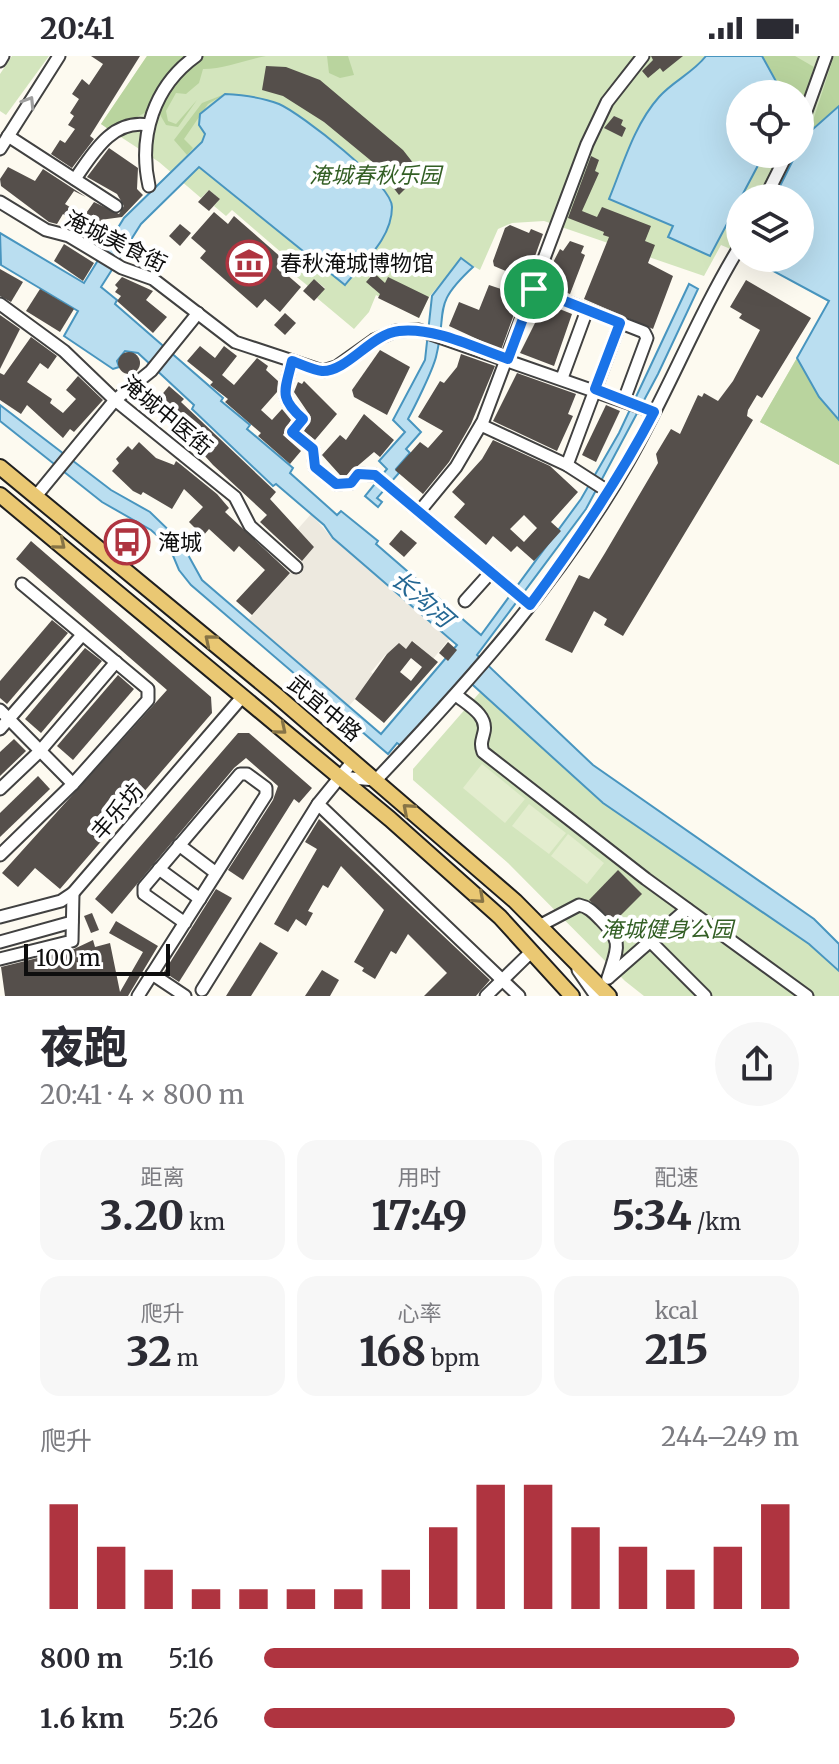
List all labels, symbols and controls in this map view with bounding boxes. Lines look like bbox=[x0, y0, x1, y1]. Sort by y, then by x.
text: 20:41 bbox=[40, 9, 114, 47]
map controls bbox=[726, 80, 814, 272]
button: locate bbox=[726, 80, 814, 168]
one-way arrow bbox=[20, 97, 35, 111]
park label: 淹城春秋乐园 bbox=[309, 161, 444, 189]
button: layers bbox=[726, 184, 814, 272]
street label: 淹城美食街 bbox=[60, 204, 172, 278]
museum icon: 春秋淹城博物馆 bbox=[225, 239, 273, 287]
place label: 春秋淹城博物馆 bbox=[280, 249, 434, 277]
pin bbox=[500, 255, 568, 323]
icon: arrive bbox=[512, 267, 556, 311]
street label: 淹城中医街 bbox=[116, 369, 218, 461]
bus stop icon: 淹城 bbox=[103, 518, 151, 566]
place label: 淹城 bbox=[158, 528, 202, 556]
one-way arrow bbox=[51, 535, 66, 549]
water label: 长沟河 bbox=[385, 563, 463, 637]
one-way arrow bbox=[205, 635, 219, 650]
street label: 武宜中路 bbox=[282, 669, 368, 747]
one-way arrow bbox=[272, 719, 287, 734]
street label: 丰乐坊 bbox=[85, 777, 149, 845]
one-way arrow bbox=[403, 804, 418, 819]
one-way arrow bbox=[469, 888, 484, 903]
park label: 淹城健身公园 bbox=[601, 915, 736, 943]
scale bar bbox=[24, 940, 170, 976]
text: 100 m bbox=[36, 944, 101, 972]
text: 夜跑 bbox=[40, 1020, 128, 1075]
button: share bbox=[715, 1022, 799, 1106]
text: 20:41 · 4 × 800 m bbox=[40, 1078, 244, 1111]
text: 距离 bbox=[140, 1163, 185, 1191]
text: 用时 bbox=[397, 1163, 442, 1191]
text: 配速 bbox=[654, 1163, 699, 1191]
text: 3.20 bbox=[100, 1191, 184, 1241]
text: 17:49 bbox=[372, 1191, 467, 1241]
text: 5:34 bbox=[612, 1191, 692, 1241]
text: km bbox=[184, 1208, 225, 1236]
text: /km bbox=[692, 1208, 741, 1236]
text: kcal bbox=[655, 1297, 698, 1325]
text: 爬升 bbox=[140, 1299, 185, 1327]
text: 心率 bbox=[397, 1299, 442, 1327]
text: 215 bbox=[645, 1325, 708, 1375]
text: 32 bbox=[126, 1327, 172, 1377]
text: 168 bbox=[359, 1327, 426, 1377]
text: m bbox=[172, 1344, 199, 1372]
text: bpm bbox=[426, 1344, 480, 1372]
text: 244–249 m bbox=[661, 1420, 799, 1453]
text: 爬升 bbox=[40, 1424, 92, 1457]
text: 800 m bbox=[40, 1642, 123, 1675]
text: 5:16 bbox=[168, 1642, 214, 1675]
text: 1.6 km bbox=[40, 1702, 124, 1735]
text: 5:26 bbox=[168, 1702, 218, 1735]

